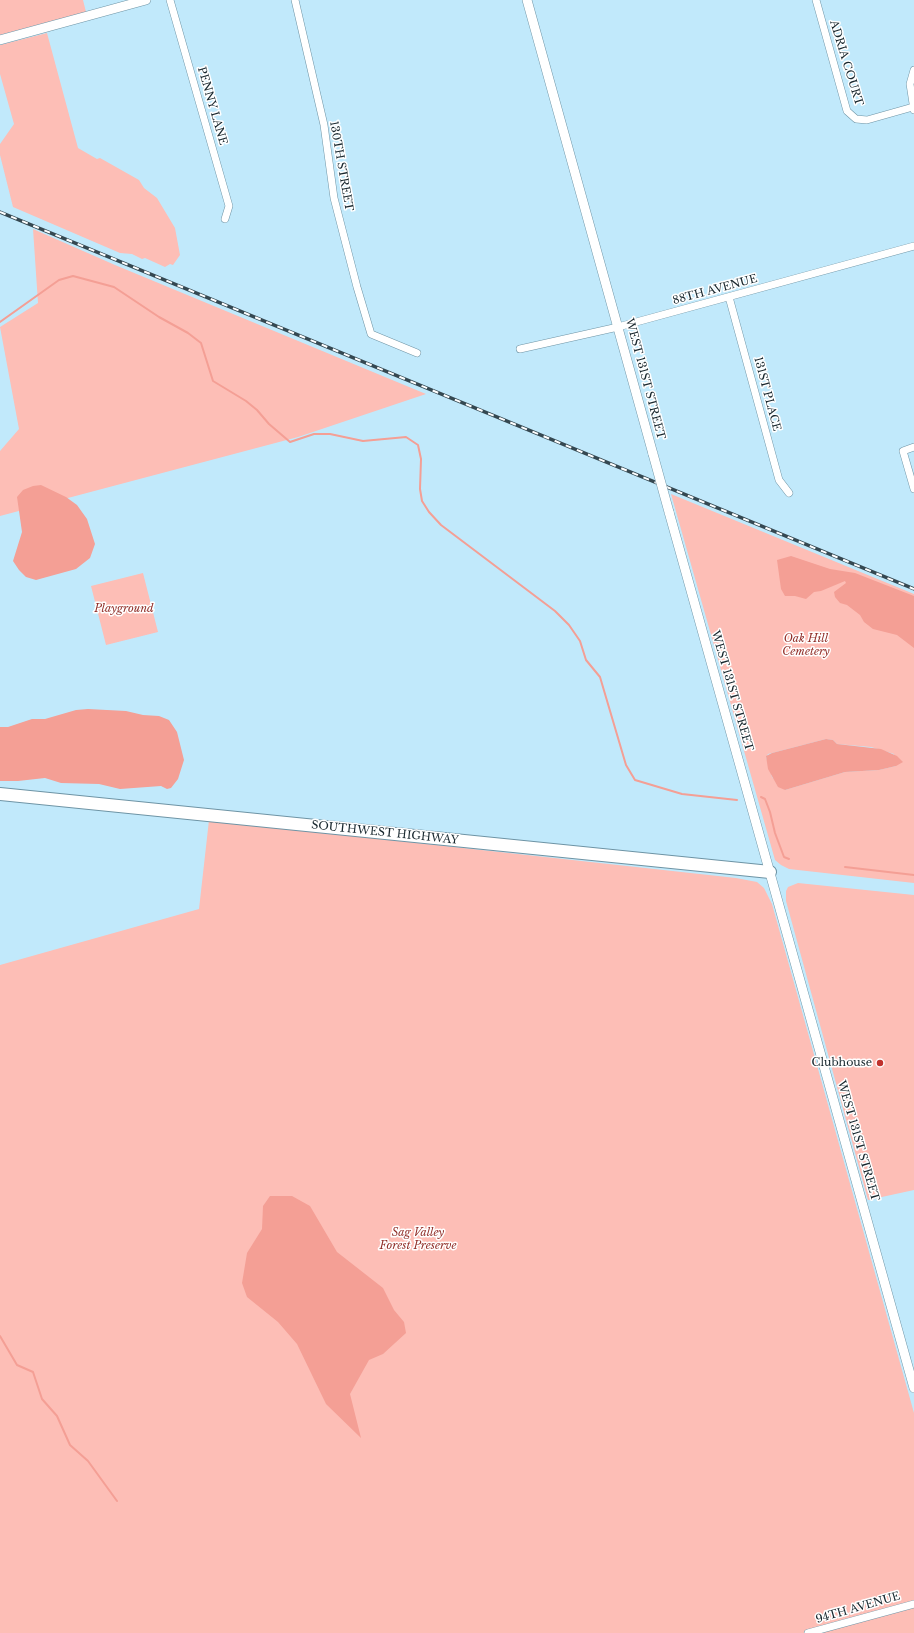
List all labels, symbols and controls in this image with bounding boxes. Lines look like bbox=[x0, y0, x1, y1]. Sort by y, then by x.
street label: ADRIA COURT bbox=[827, 19, 865, 107]
street label: PENNY LANE bbox=[194, 65, 230, 147]
street label: 130TH STREET bbox=[327, 120, 355, 212]
street label: 88TH AVENUE bbox=[671, 272, 759, 308]
street label: WEST 131ST STREET bbox=[622, 317, 668, 441]
street label: 131ST PLACE bbox=[751, 355, 783, 433]
park label: Playground bbox=[94, 602, 154, 616]
street label: WEST 131ST STREET bbox=[708, 629, 756, 753]
park label: Oak Hill Cemetery bbox=[782, 632, 830, 658]
street label: SOUTHWEST HIGHWAY bbox=[311, 819, 459, 847]
place label: Clubhouse bbox=[812, 1056, 872, 1070]
marker: Clubhouse bbox=[875, 1058, 885, 1068]
street label: WEST 131ST STREET bbox=[834, 1079, 882, 1203]
park label: Sag Valley Forest Preserve bbox=[380, 1226, 456, 1252]
street label: 94TH AVENUE bbox=[814, 1590, 902, 1626]

